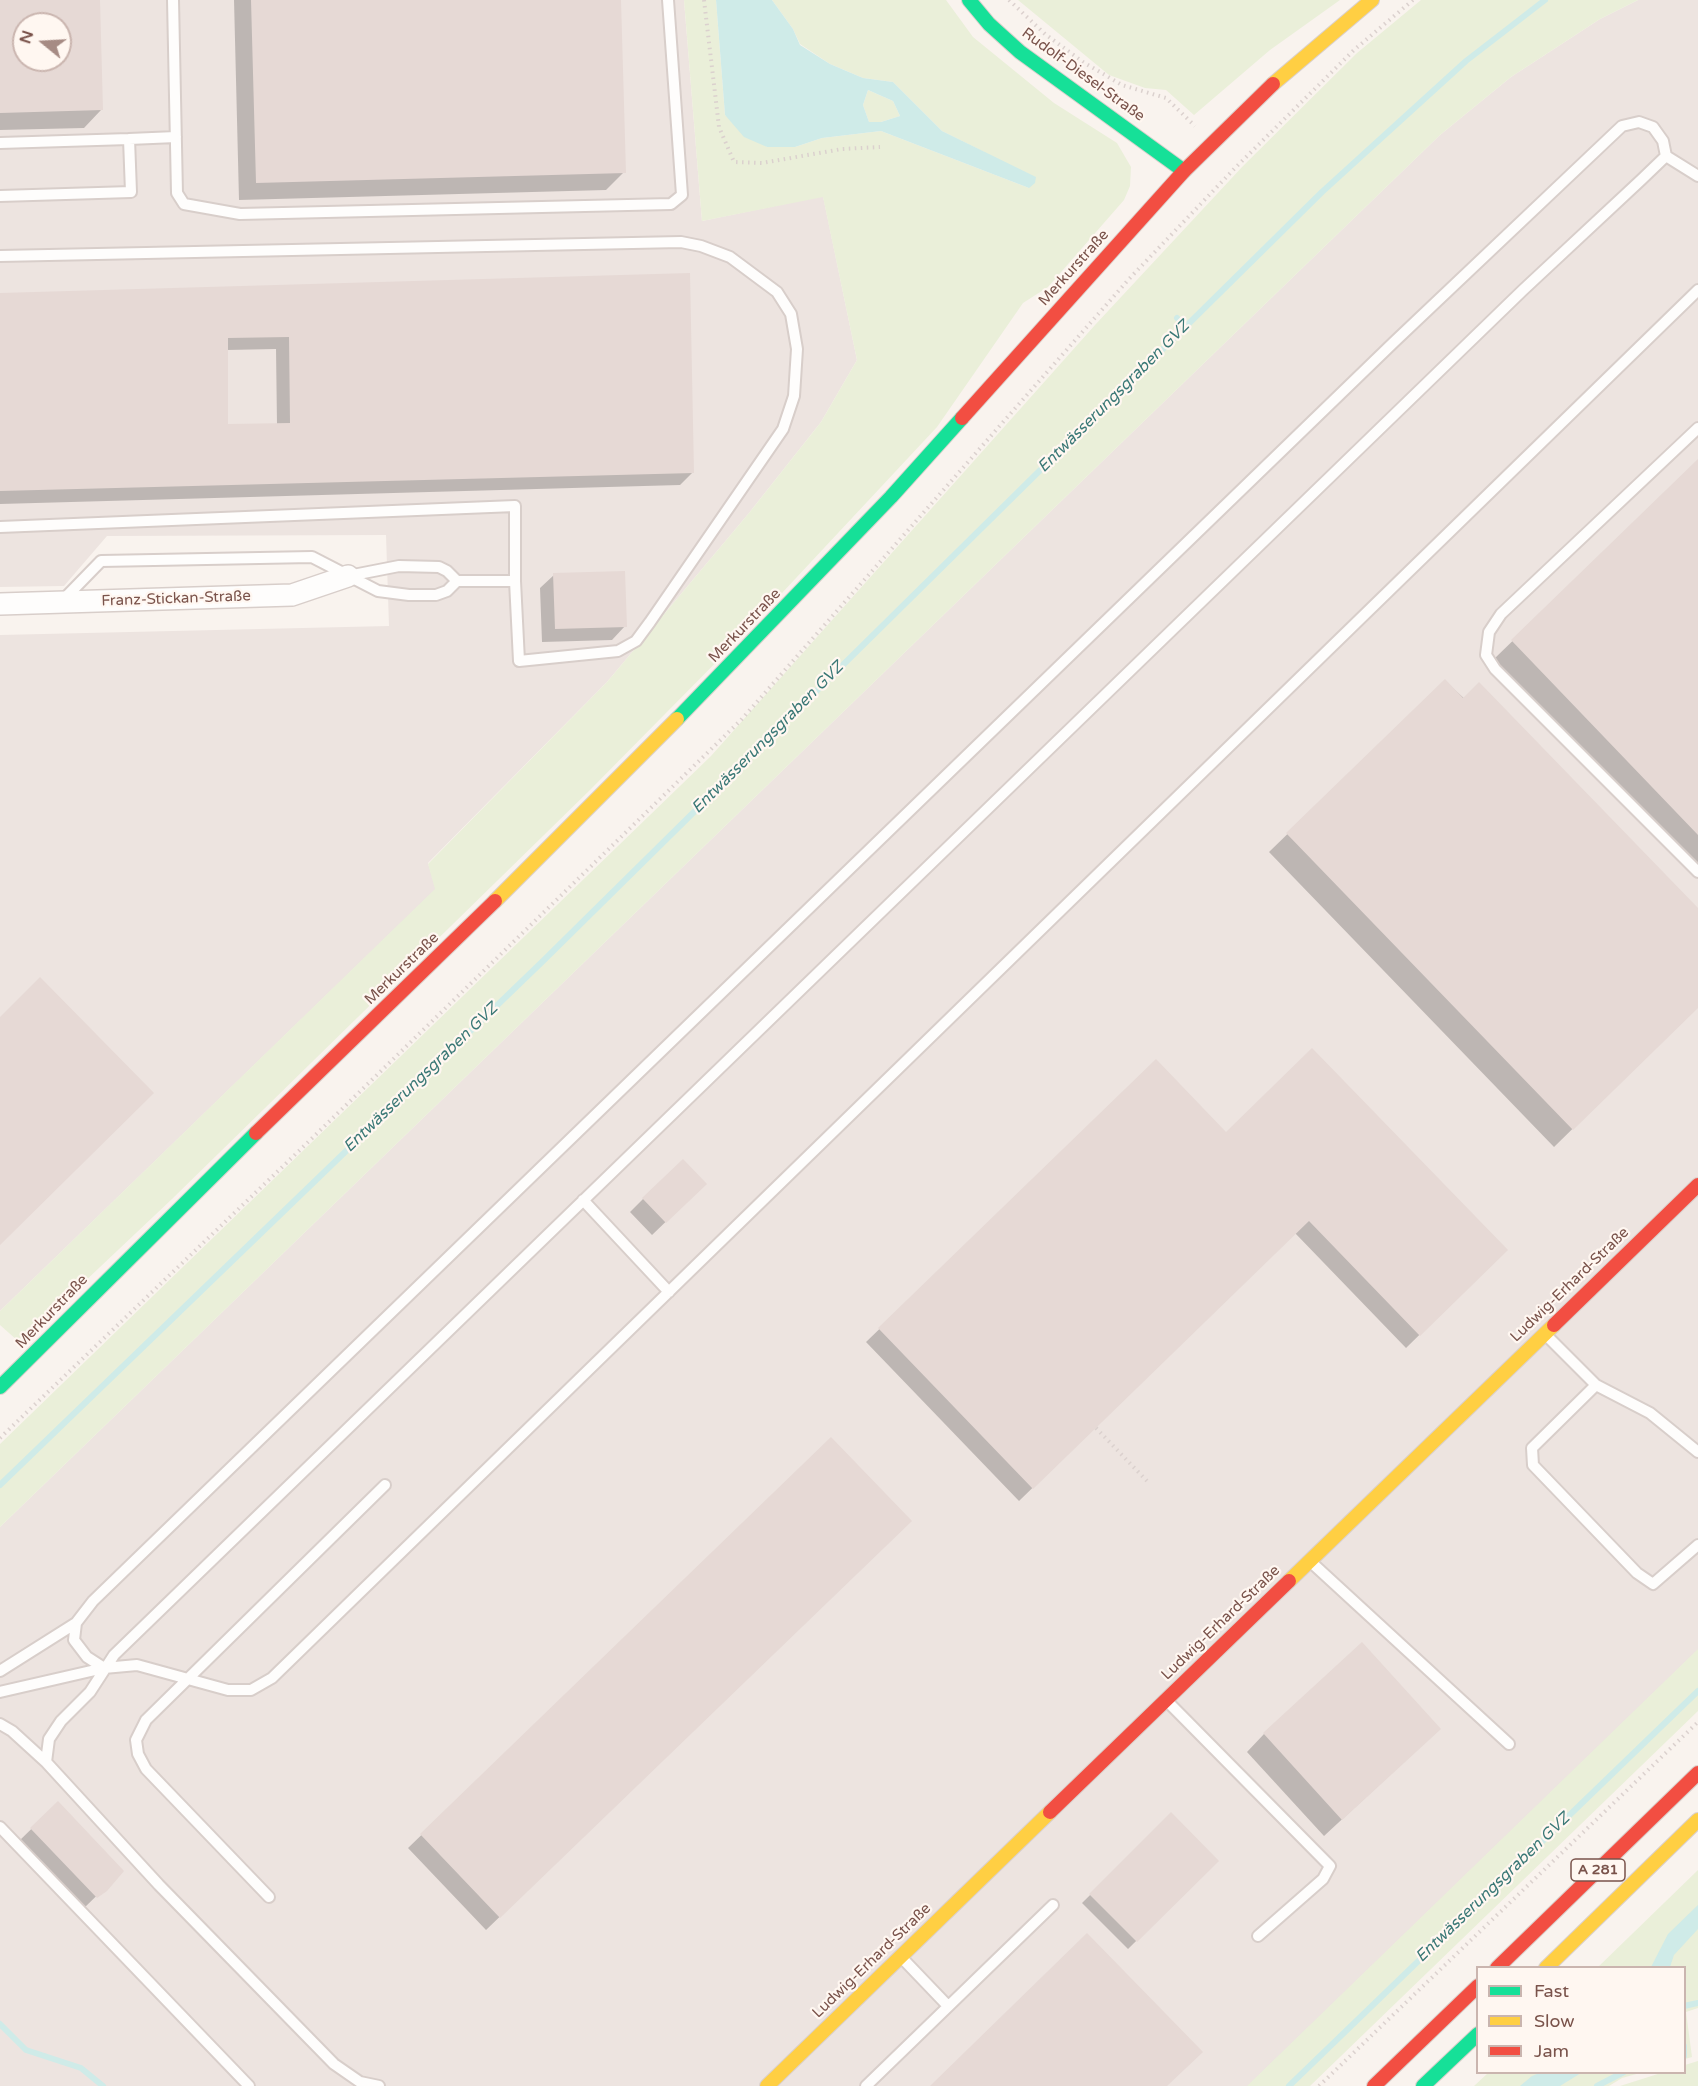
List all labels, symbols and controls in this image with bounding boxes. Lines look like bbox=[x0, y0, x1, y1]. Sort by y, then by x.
north arrow bbox=[12, 12, 72, 72]
street label: Rudolf-Diesel-Straße bbox=[1018, 24, 1148, 126]
text: N bbox=[15, 28, 38, 46]
street label: Merkurstraße bbox=[1035, 226, 1113, 310]
water label: Entwässerungsgraben GVZ bbox=[1034, 317, 1194, 477]
street label: Merkurstraße bbox=[705, 585, 785, 667]
street label: Franz-Stickan-Straße bbox=[101, 587, 251, 611]
water label: Entwässerungsgraben GVZ bbox=[688, 658, 848, 818]
street label: Merkurstraße bbox=[361, 929, 443, 1009]
water label: Entwässerungsgraben GVZ bbox=[340, 999, 502, 1157]
street label: Ludwig-Erhard-Straße bbox=[1507, 1224, 1633, 1346]
street label: Merkurstraße bbox=[12, 1271, 92, 1353]
street label: Ludwig-Erhard-Straße bbox=[1158, 1562, 1284, 1684]
water label: Entwässerungsgraben GVZ bbox=[1412, 1809, 1574, 1967]
road number: A 281 bbox=[1571, 1859, 1625, 1881]
street label: Ludwig-Erhard-Straße bbox=[809, 1900, 935, 2022]
legend bbox=[1476, 1966, 1686, 2074]
text: Fast bbox=[1534, 1980, 1569, 2002]
text: Slow bbox=[1534, 2010, 1575, 2032]
text: Jam bbox=[1534, 2040, 1569, 2062]

